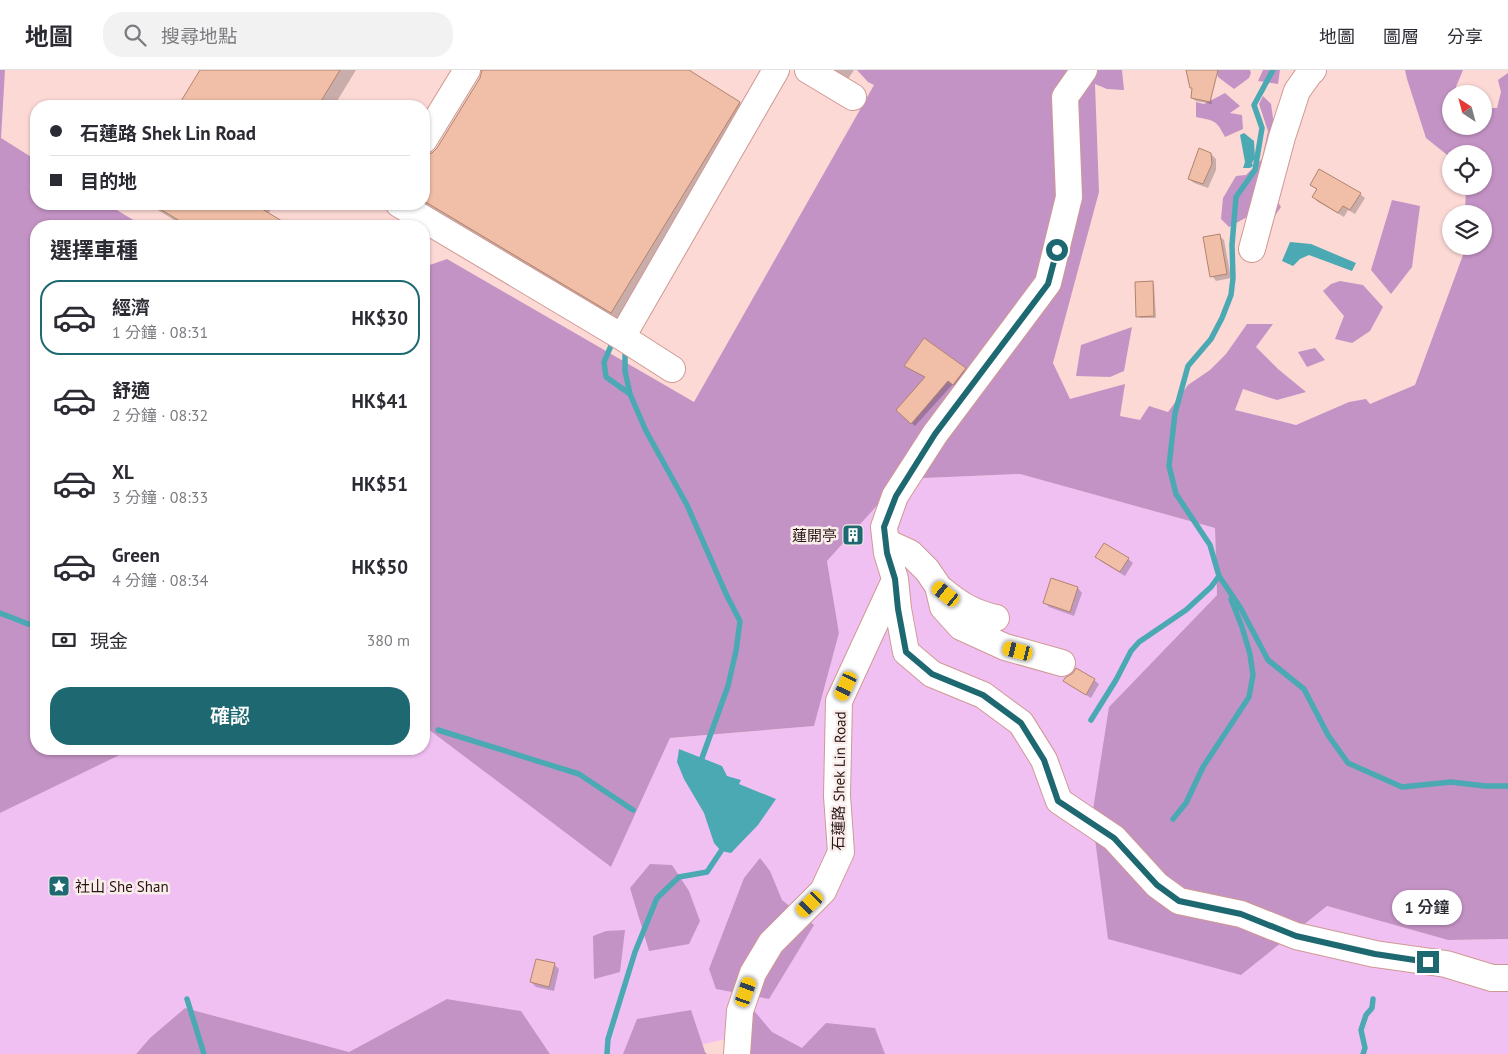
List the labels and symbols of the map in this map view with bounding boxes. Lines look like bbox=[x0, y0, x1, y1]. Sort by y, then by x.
north arrow bbox=[1442, 85, 1492, 135]
route start bbox=[1046, 239, 1068, 261]
building icon: 蓮開亭 bbox=[841, 523, 865, 547]
place label: 蓮開亭 bbox=[792, 526, 837, 545]
car bbox=[929, 579, 962, 609]
car bbox=[1001, 640, 1034, 662]
car bbox=[832, 669, 859, 703]
street label: 石蓮路 Shek Lin Road bbox=[828, 711, 850, 851]
place icon: 社山 She Shan bbox=[47, 874, 71, 898]
place label: 社山 She Shan bbox=[75, 877, 169, 896]
car bbox=[793, 888, 826, 920]
callout: 1 分鐘 bbox=[1393, 890, 1463, 924]
route end bbox=[1417, 951, 1439, 973]
car bbox=[734, 975, 757, 1009]

